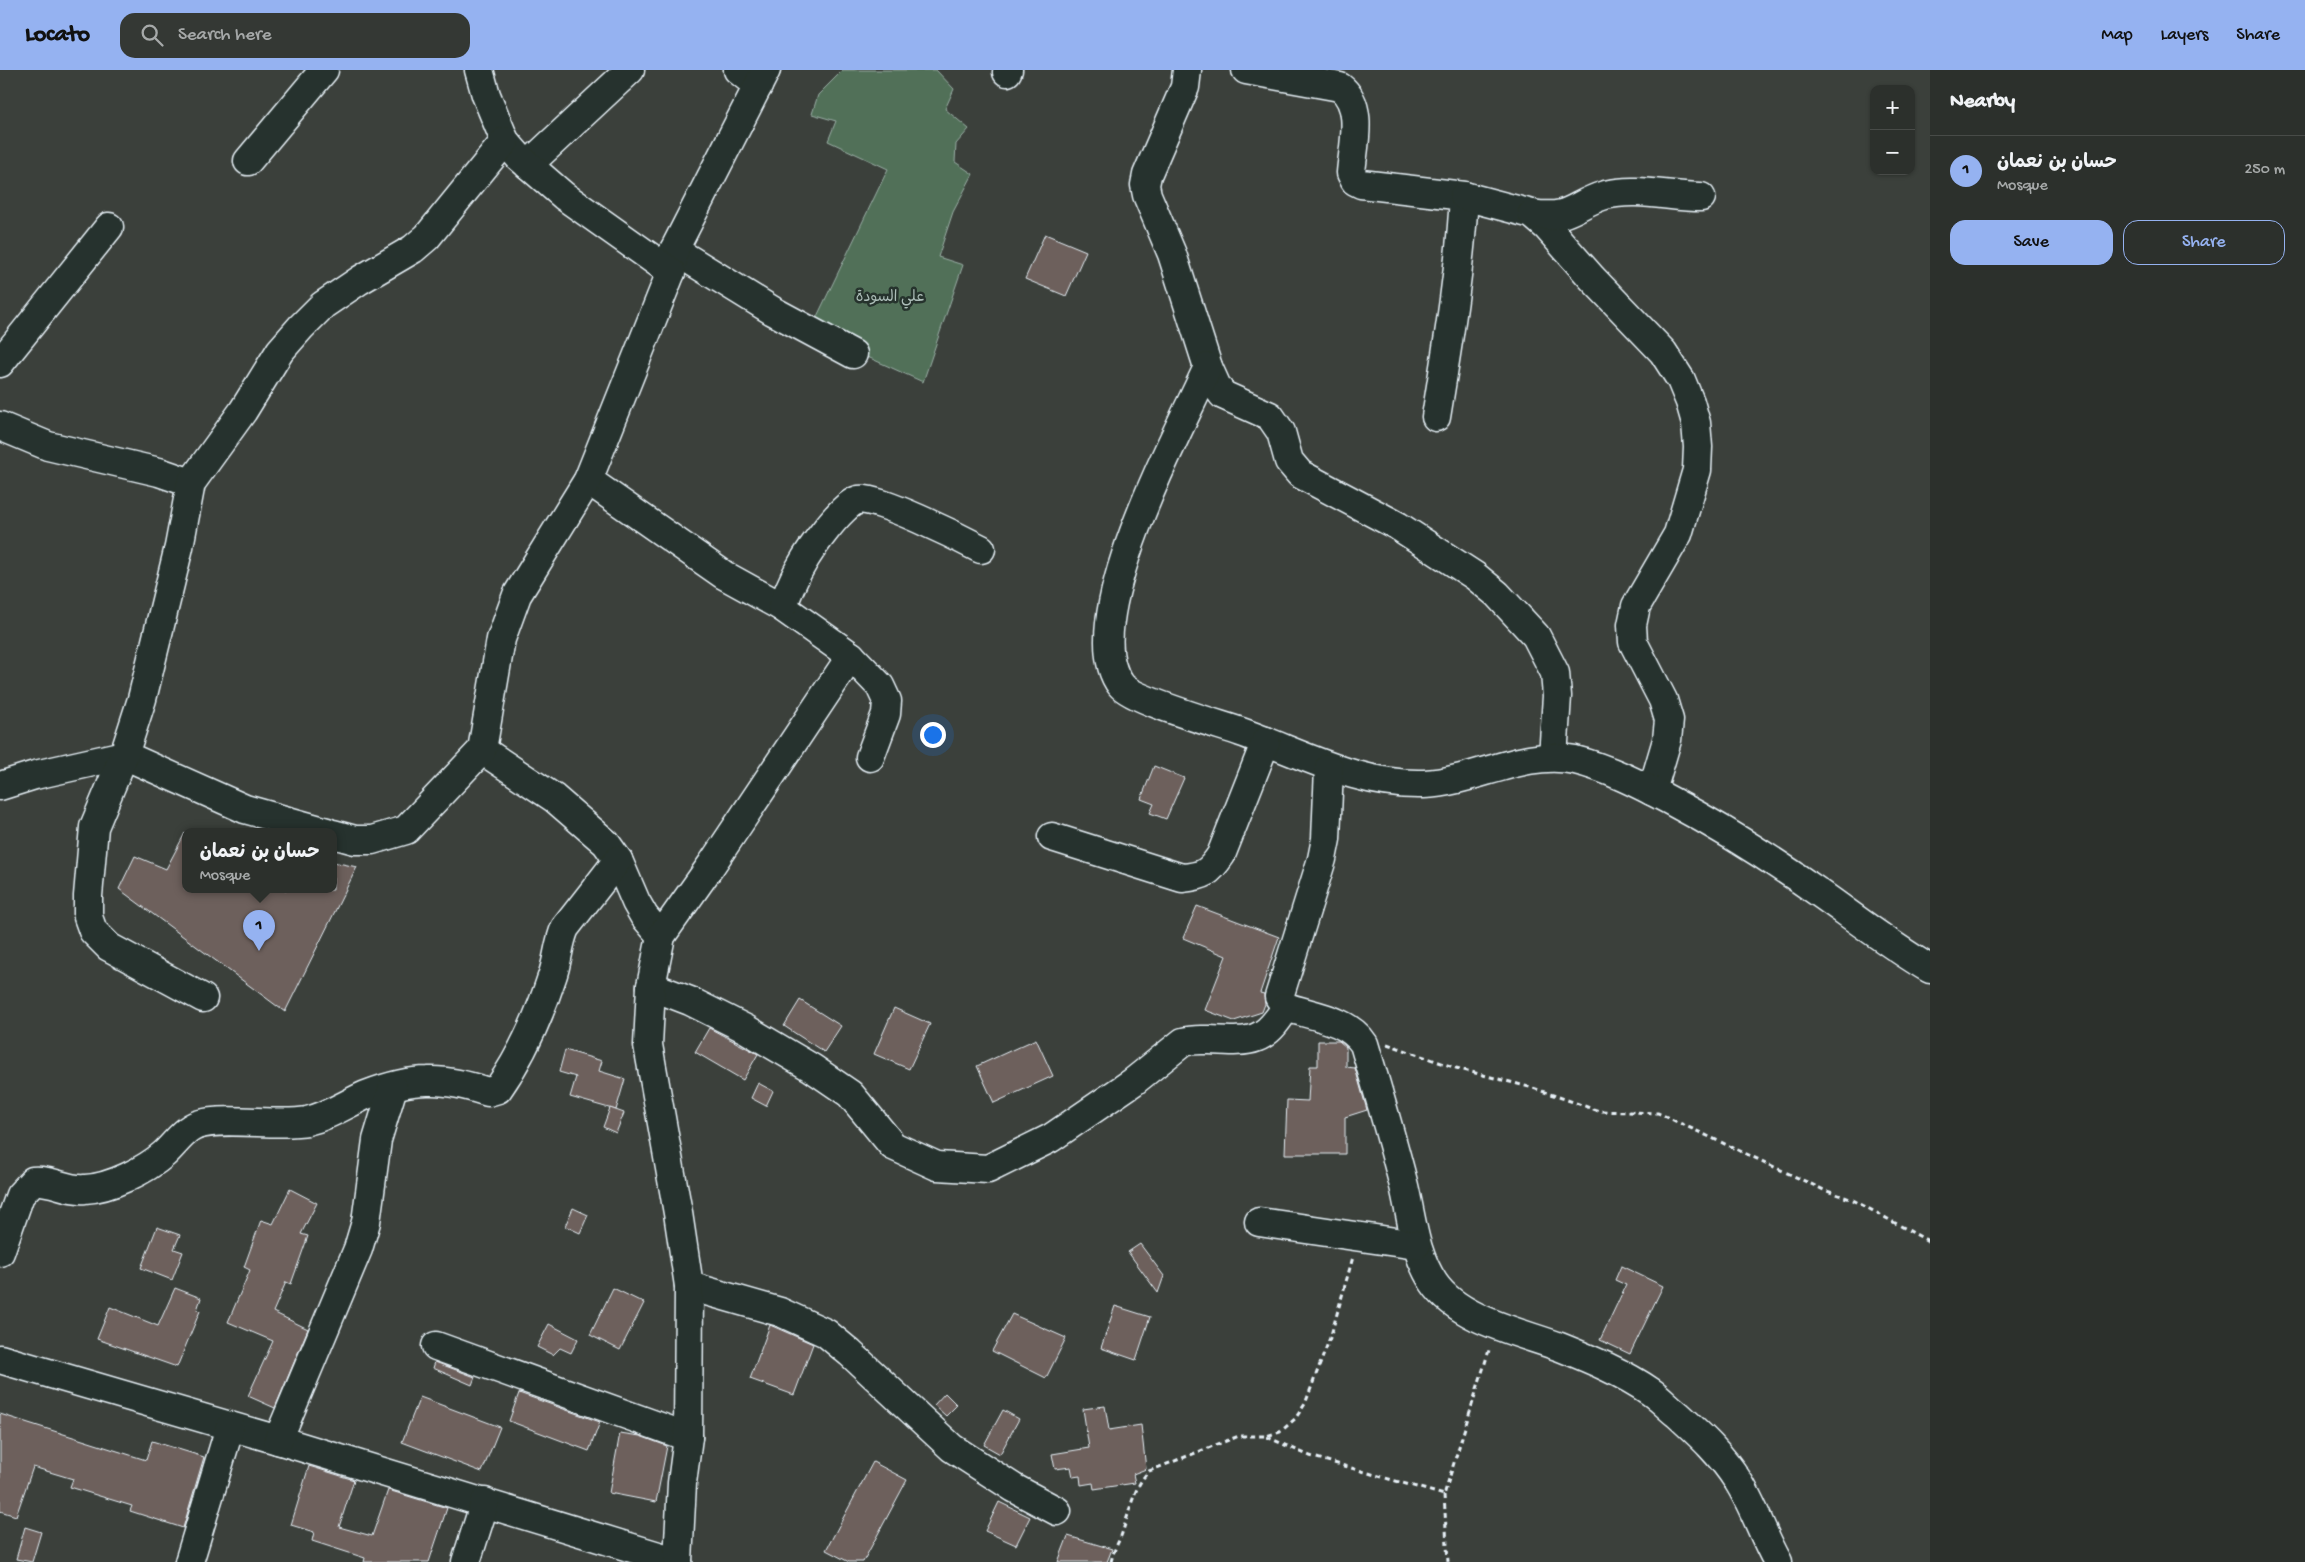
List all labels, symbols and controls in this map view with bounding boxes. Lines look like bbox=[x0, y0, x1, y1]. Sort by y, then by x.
search box bbox=[120, 13, 470, 58]
text: Locato bbox=[25, 21, 90, 50]
icon: search bbox=[138, 21, 166, 49]
text: Search here bbox=[178, 24, 272, 47]
text: Map bbox=[2101, 25, 2133, 46]
text: Layers bbox=[2161, 25, 2208, 46]
text: Share bbox=[2236, 25, 2280, 46]
map controls bbox=[1870, 85, 1915, 175]
button: + bbox=[1870, 85, 1915, 130]
text: Nearby bbox=[1950, 90, 2015, 115]
button: − bbox=[1870, 130, 1915, 175]
text: حسان بن نعمان bbox=[1997, 152, 2117, 175]
text: 1 bbox=[1963, 161, 1969, 180]
text: 250 m bbox=[2245, 161, 2285, 180]
text: Mosque bbox=[1997, 177, 2048, 196]
button: Save bbox=[1950, 220, 2113, 265]
button: Share bbox=[2123, 220, 2285, 265]
park label: علي السودة bbox=[856, 289, 924, 309]
your location bbox=[920, 722, 946, 748]
popup bbox=[182, 828, 337, 893]
text: حسان بن نعمان bbox=[200, 842, 319, 865]
text: Mosque bbox=[200, 867, 250, 886]
pin: 1 bbox=[243, 910, 275, 951]

